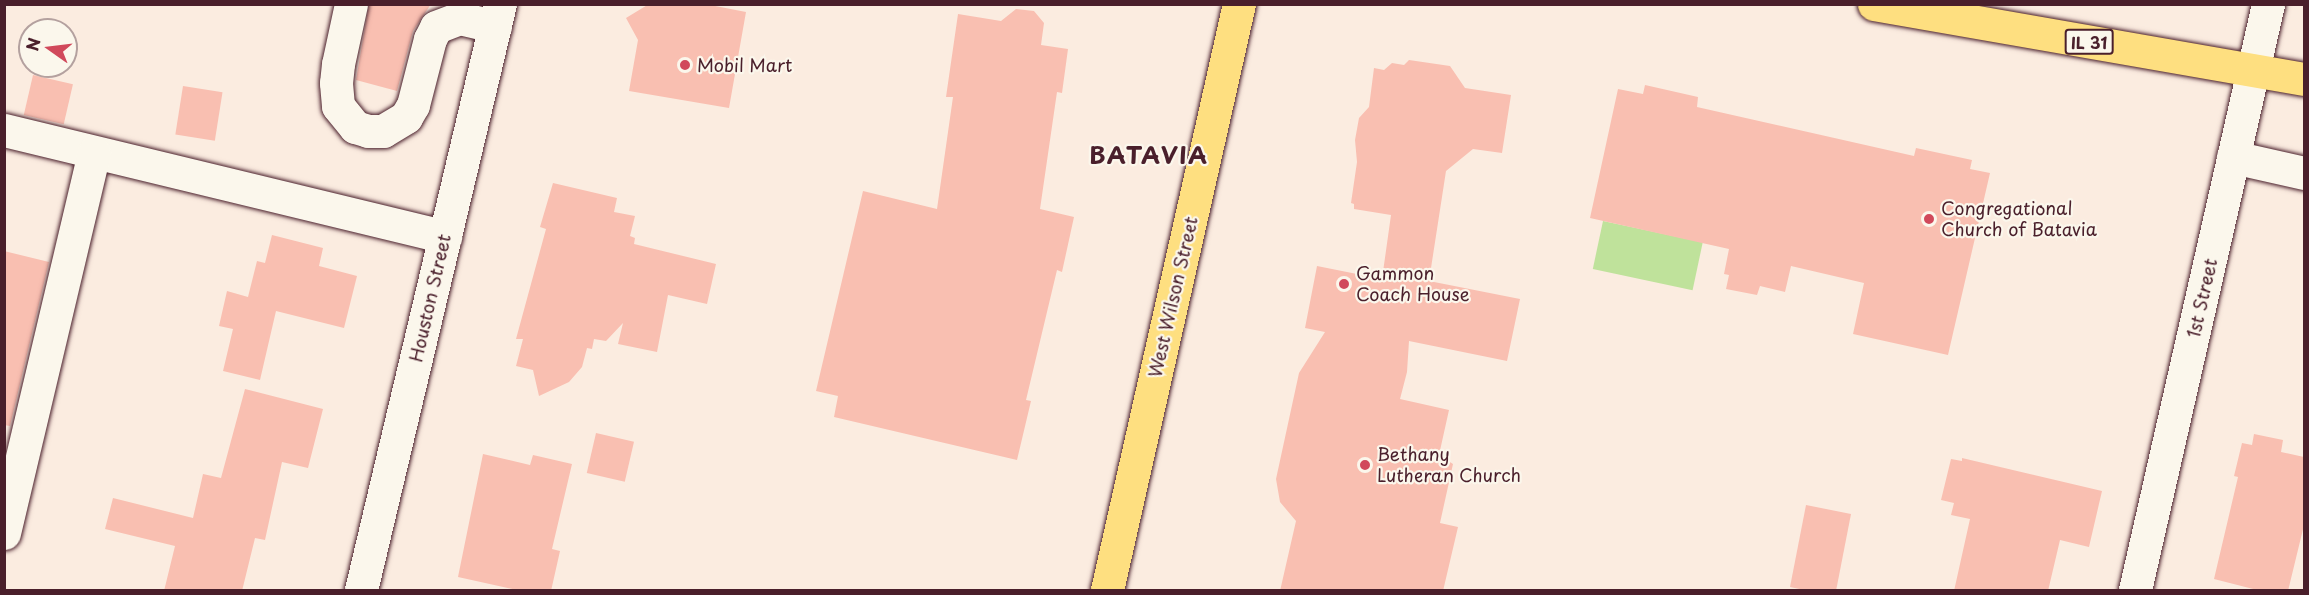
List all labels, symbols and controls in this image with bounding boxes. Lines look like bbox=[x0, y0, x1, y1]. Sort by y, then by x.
north arrow bbox=[18, 18, 78, 78]
road number: IL 31 bbox=[2064, 29, 2114, 55]
text: N bbox=[19, 35, 46, 53]
place label: Mobil Mart bbox=[697, 54, 793, 76]
marker: Mobil Mart bbox=[678, 58, 692, 72]
district label: BATAVIA bbox=[1089, 141, 1209, 169]
place label: Congregational Church of Batavia bbox=[1941, 198, 2098, 240]
marker: Congregational Church of Batavia bbox=[1922, 212, 1936, 226]
street label: West Wilson Street bbox=[1144, 214, 1202, 380]
street label: Houston Street bbox=[405, 232, 455, 364]
street label: 1st Street bbox=[2182, 255, 2222, 341]
place label: Gammon Coach House bbox=[1356, 263, 1469, 306]
marker: Gammon Coach House bbox=[1337, 277, 1351, 291]
place label: Bethany Lutheran Church bbox=[1377, 444, 1521, 486]
marker: Bethany Lutheran Church bbox=[1358, 458, 1372, 472]

